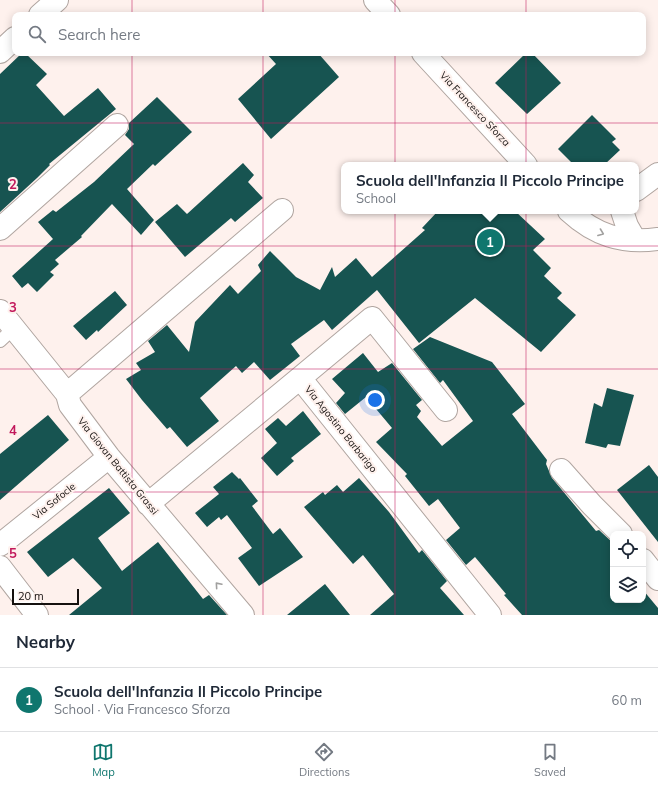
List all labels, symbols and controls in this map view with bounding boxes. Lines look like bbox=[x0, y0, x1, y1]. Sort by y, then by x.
search box bbox=[12, 12, 646, 56]
icon: search bbox=[26, 23, 48, 45]
text: Search here bbox=[58, 25, 140, 44]
street label: Via Francesco Sforza bbox=[437, 69, 513, 149]
popup bbox=[341, 162, 639, 214]
text: Scuola dell'Infanzia Il Piccolo Principe bbox=[356, 171, 624, 190]
text: 2 bbox=[9, 176, 17, 192]
text: School bbox=[356, 190, 396, 206]
pin: 1 bbox=[477, 227, 503, 257]
one-way arrow bbox=[598, 229, 605, 237]
text: 3 bbox=[9, 299, 17, 315]
street label: Via Agostino Barbarigo bbox=[302, 383, 380, 475]
your location bbox=[365, 390, 385, 410]
street label: Via Giovan Battista Grassi bbox=[75, 415, 161, 517]
text: 4 bbox=[9, 422, 17, 438]
street label: Via Sofocle bbox=[30, 480, 78, 522]
map controls bbox=[610, 531, 646, 603]
button: locate bbox=[610, 531, 646, 567]
text: 5 bbox=[9, 545, 17, 561]
button: layers bbox=[610, 567, 646, 603]
one-way arrow bbox=[215, 583, 222, 590]
scale bar bbox=[12, 587, 79, 606]
text: 20 m bbox=[18, 589, 44, 603]
text: Nearby bbox=[16, 631, 75, 652]
text: Scuola dell'Infanzia Il Piccolo Principe bbox=[54, 682, 322, 701]
text: 1 bbox=[25, 692, 33, 708]
text: 60 m bbox=[612, 692, 642, 708]
text: School · Via Francesco Sforza bbox=[54, 701, 230, 717]
tab: Map bbox=[92, 741, 115, 779]
tab: Directions bbox=[299, 741, 350, 779]
tab: Saved bbox=[534, 741, 566, 779]

